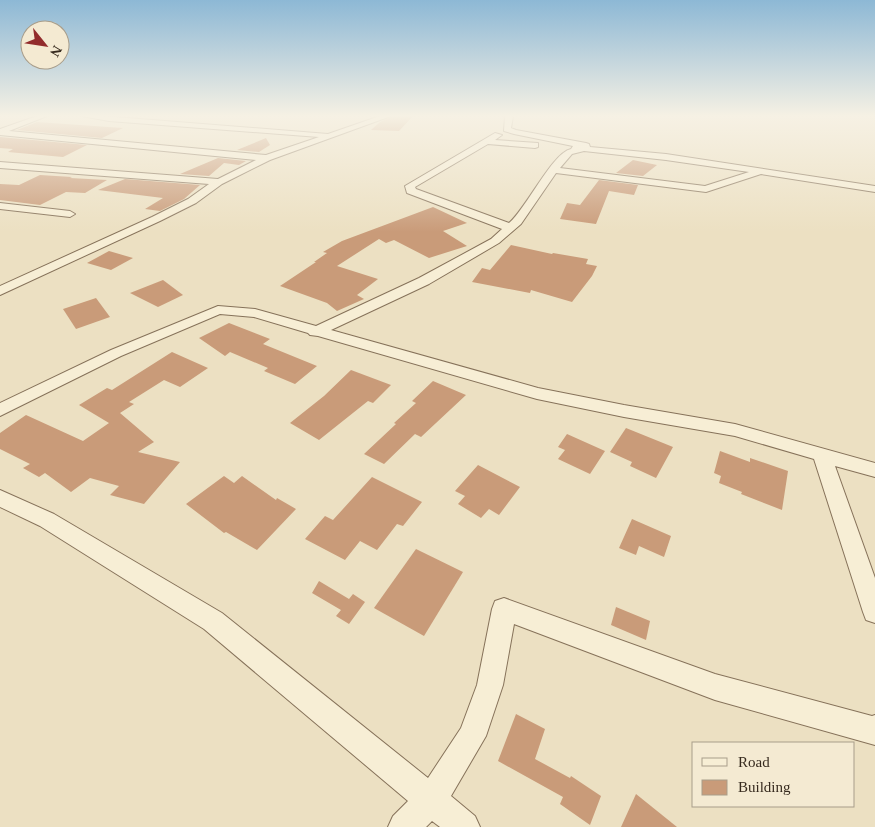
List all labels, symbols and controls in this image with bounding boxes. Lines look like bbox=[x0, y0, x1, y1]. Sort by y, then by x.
north arrow bbox=[20, 20, 70, 70]
text: N bbox=[47, 43, 65, 59]
legend bbox=[692, 742, 855, 807]
text: Road bbox=[738, 754, 770, 770]
text: Building bbox=[738, 779, 791, 795]

